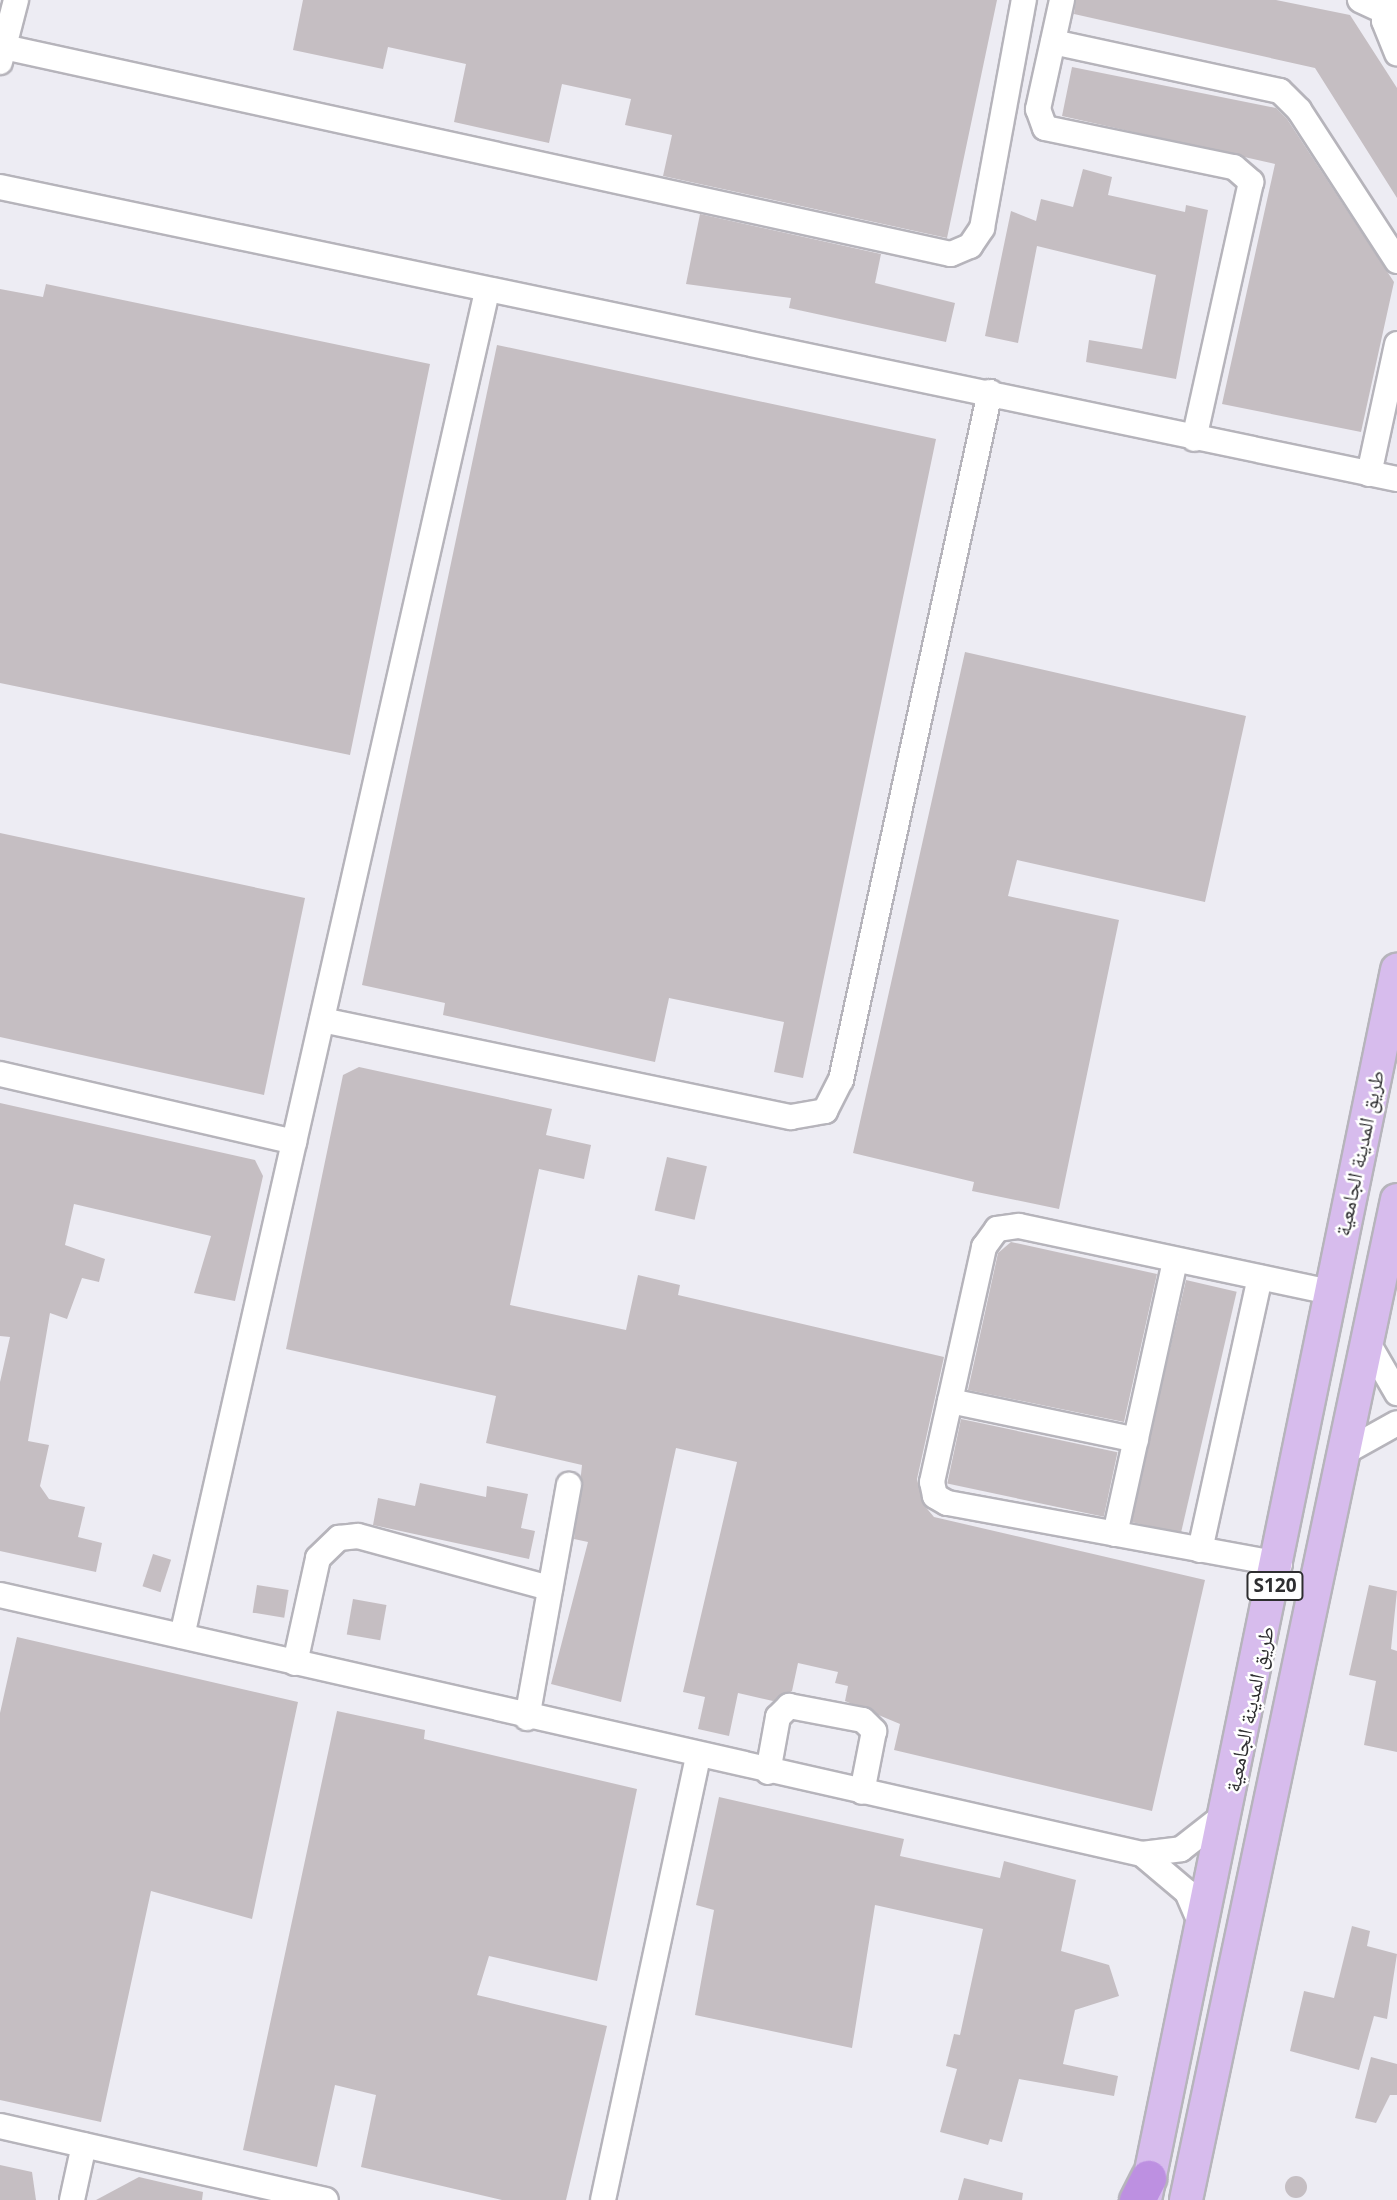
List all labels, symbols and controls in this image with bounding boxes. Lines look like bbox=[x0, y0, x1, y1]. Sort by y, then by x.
street label: طريق المدينة الجامعية bbox=[1329, 1068, 1389, 1238]
road number: S120 bbox=[1245, 1570, 1305, 1602]
street label: طريق المدينة الجامعية bbox=[1219, 1624, 1279, 1794]

